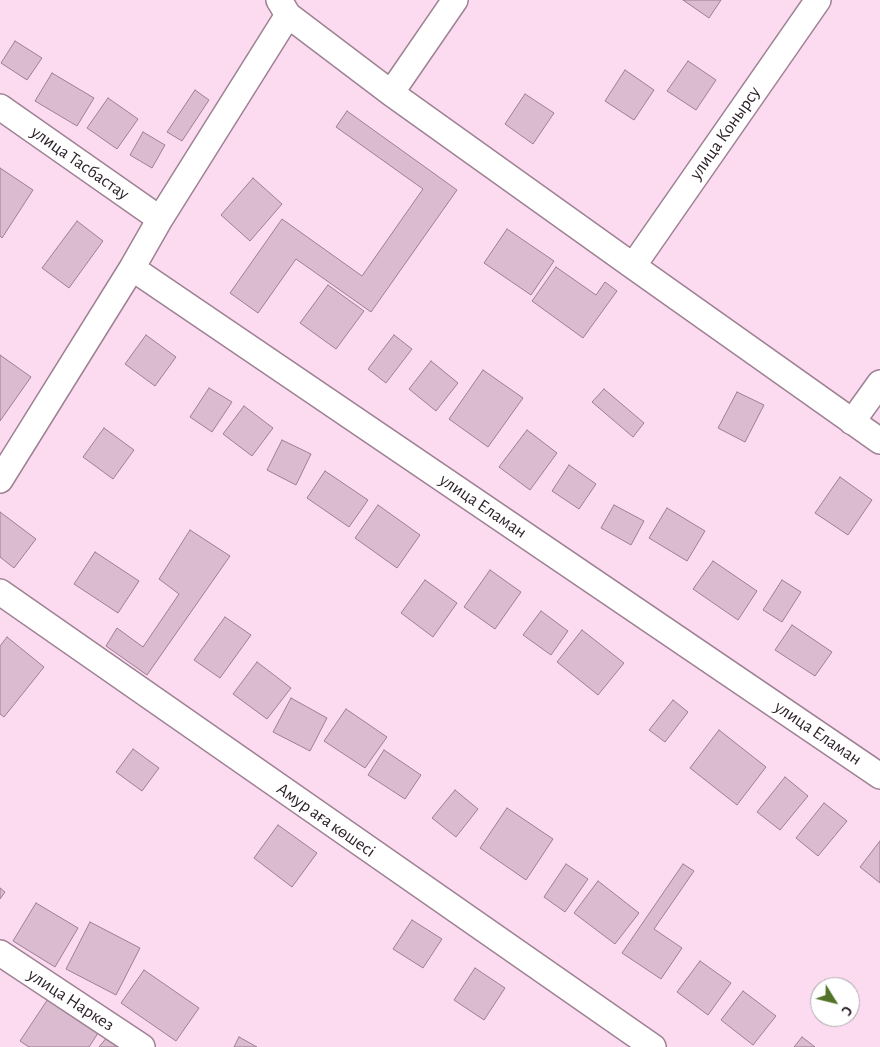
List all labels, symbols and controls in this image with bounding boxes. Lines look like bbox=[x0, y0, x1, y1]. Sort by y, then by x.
street label: улица Конырсу bbox=[685, 82, 765, 184]
street label: улица Тасбастау bbox=[27, 121, 133, 205]
street label: улица Еламан bbox=[435, 469, 531, 543]
street label: улица Еламан bbox=[770, 696, 866, 770]
street label: Амур аға көшесі bbox=[272, 778, 380, 862]
street label: улица Наркез bbox=[24, 964, 118, 1036]
north arrow bbox=[810, 977, 860, 1027]
text: С bbox=[838, 1003, 854, 1017]

